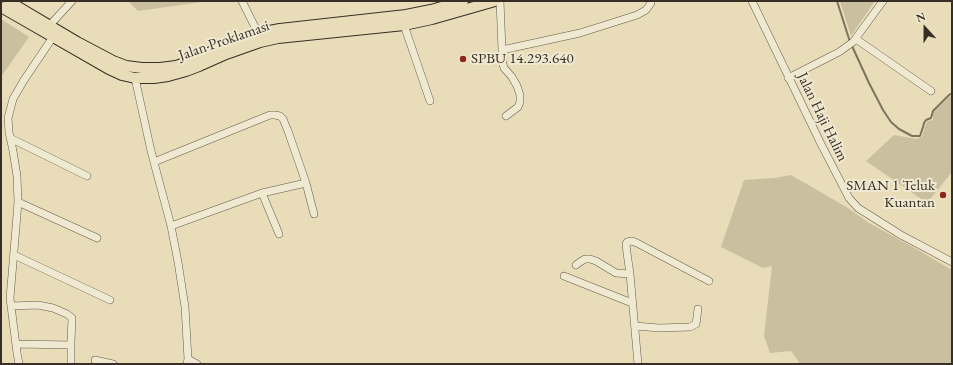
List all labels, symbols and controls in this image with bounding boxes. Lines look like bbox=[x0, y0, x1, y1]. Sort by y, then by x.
north arrow bbox=[905, 8, 945, 48]
text: N bbox=[914, 9, 927, 25]
street label: Jalan Proklamasi bbox=[176, 17, 272, 65]
place label: SPBU 14.293.640 bbox=[471, 50, 574, 68]
marker: SPBU 14.293.640 bbox=[458, 54, 468, 64]
street label: Jalan Haji Halim bbox=[793, 70, 851, 164]
place label: SMAN 1 Teluk Kuantan bbox=[846, 177, 935, 212]
marker: SMAN 1 Teluk Kuantan bbox=[938, 190, 948, 200]

